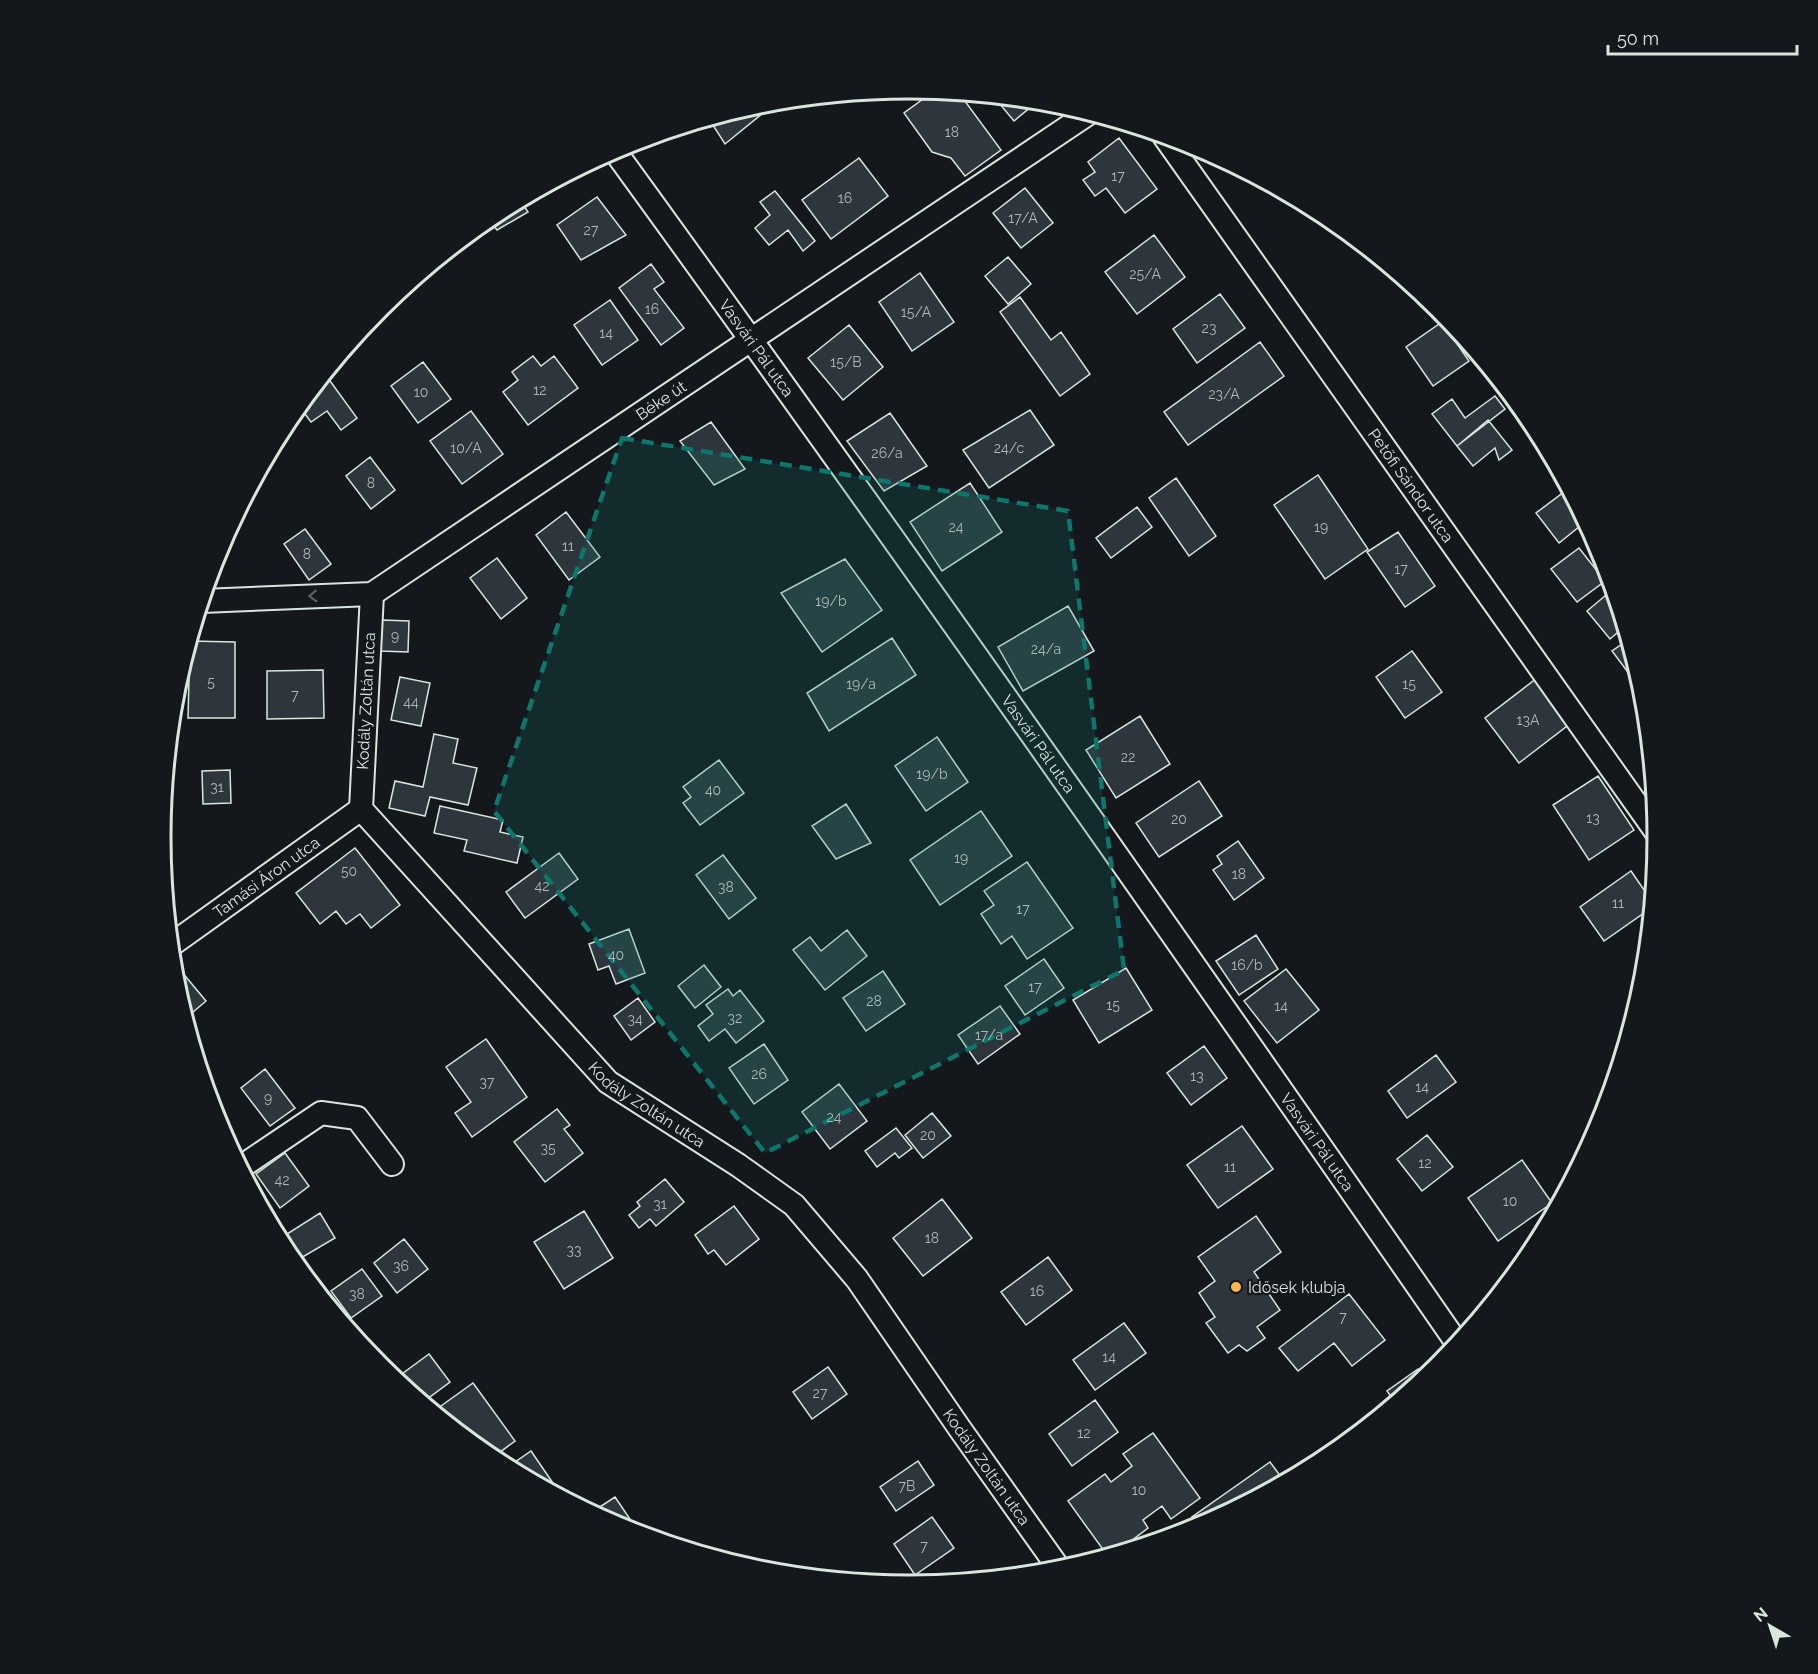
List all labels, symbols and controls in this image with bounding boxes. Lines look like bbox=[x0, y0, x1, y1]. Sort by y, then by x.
scale bar bbox=[1608, 18, 1797, 56]
text: 50 m bbox=[1617, 28, 1659, 49]
house number: 18 bbox=[945, 124, 959, 140]
house number: 17 bbox=[1111, 168, 1125, 184]
house number: 16 bbox=[838, 190, 852, 206]
house number: 17/A bbox=[1008, 210, 1038, 226]
house number: 27 bbox=[584, 222, 599, 238]
house number: 25/A bbox=[1129, 266, 1161, 282]
street label: Vasvári Pál utca bbox=[715, 295, 798, 400]
house number: 16 bbox=[645, 301, 659, 317]
house number: 15/A bbox=[901, 304, 932, 320]
house number: 23 bbox=[1202, 320, 1216, 336]
house number: 14 bbox=[599, 325, 613, 341]
house number: 15/B bbox=[830, 354, 862, 370]
street label: Béke út bbox=[632, 376, 690, 424]
house number: 12 bbox=[533, 382, 547, 398]
house number: 10 bbox=[414, 384, 428, 400]
house number: 23/A bbox=[1208, 386, 1240, 402]
street label: Petőfi Sándor utca bbox=[1364, 425, 1458, 546]
house number: 10/A bbox=[450, 440, 482, 456]
house number: 24/c bbox=[994, 440, 1025, 456]
house number: 26/a bbox=[871, 445, 903, 461]
house number: 8 bbox=[367, 475, 375, 491]
house number: 24 bbox=[949, 519, 964, 535]
house number: 19 bbox=[1314, 519, 1328, 535]
house number: 11 bbox=[562, 538, 574, 554]
house number: 8 bbox=[303, 546, 311, 562]
house number: 17 bbox=[1394, 561, 1408, 577]
one-way arrow bbox=[309, 590, 318, 603]
house number: 19/b bbox=[815, 593, 847, 609]
house number: 9 bbox=[391, 628, 399, 644]
street label: Kodály Zoltán utca bbox=[353, 632, 379, 770]
house number: 24/a bbox=[1031, 641, 1061, 657]
house number: 5 bbox=[207, 674, 215, 690]
house number: 19/a bbox=[846, 676, 876, 692]
house number: 15 bbox=[1402, 676, 1416, 692]
house number: 7 bbox=[291, 687, 299, 703]
street label: Vasvári Pál utca bbox=[998, 691, 1080, 796]
house number: 44 bbox=[403, 694, 419, 710]
house number: 13A bbox=[1517, 712, 1540, 728]
house number: 22 bbox=[1121, 749, 1135, 765]
house number: 19/b bbox=[916, 766, 948, 782]
house number: 31 bbox=[210, 779, 224, 795]
house number: 40 bbox=[705, 782, 721, 798]
house number: 13 bbox=[1586, 810, 1600, 826]
house number: 20 bbox=[1171, 811, 1187, 827]
street label: Tamási Áron utca bbox=[209, 832, 323, 921]
house number: 19 bbox=[954, 850, 968, 866]
house number: 50 bbox=[341, 863, 357, 879]
house number: 18 bbox=[1232, 866, 1246, 882]
house number: 42 bbox=[535, 878, 549, 894]
house number: 38 bbox=[718, 879, 734, 895]
house number: 11 bbox=[1612, 895, 1624, 911]
house number: 17 bbox=[1016, 901, 1030, 917]
house number: 40 bbox=[608, 947, 624, 963]
house number: 16/b bbox=[1231, 957, 1263, 973]
house number: 17 bbox=[1028, 979, 1042, 995]
house number: 28 bbox=[866, 993, 882, 1009]
house number: 15 bbox=[1106, 997, 1120, 1013]
house number: 14 bbox=[1274, 998, 1288, 1014]
house number: 32 bbox=[728, 1010, 742, 1026]
house number: 34 bbox=[627, 1011, 643, 1027]
house number: 17/a bbox=[975, 1027, 1003, 1043]
street label: Kodály Zoltán utca bbox=[585, 1058, 709, 1151]
house number: 26 bbox=[751, 1066, 767, 1082]
house number: 13 bbox=[1190, 1068, 1204, 1084]
house number: 37 bbox=[480, 1074, 495, 1090]
house number: 14 bbox=[1415, 1079, 1429, 1095]
street label: Vasvári Pál utca bbox=[1277, 1089, 1358, 1195]
house number: 9 bbox=[264, 1090, 272, 1106]
house number: 24 bbox=[827, 1109, 842, 1125]
house number: 20 bbox=[920, 1127, 936, 1143]
house number: 35 bbox=[540, 1140, 556, 1156]
house number: 12 bbox=[1418, 1155, 1432, 1171]
house number: 11 bbox=[1224, 1159, 1236, 1175]
house number: 42 bbox=[275, 1172, 289, 1188]
house number: 10 bbox=[1503, 1193, 1517, 1209]
house number: 31 bbox=[653, 1196, 667, 1212]
house number: 18 bbox=[925, 1230, 939, 1246]
house number: 33 bbox=[567, 1242, 581, 1258]
house number: 36 bbox=[393, 1258, 409, 1274]
place label: Idősek klubja bbox=[1248, 1278, 1346, 1297]
marker: Idősek klubja bbox=[1229, 1280, 1243, 1294]
house number: 16 bbox=[1030, 1283, 1044, 1299]
house number: 38 bbox=[349, 1286, 365, 1302]
house number: 7 bbox=[1339, 1309, 1347, 1325]
house number: 14 bbox=[1102, 1349, 1116, 1365]
house number: 27 bbox=[813, 1385, 828, 1401]
street label: Kodály Zoltán utca bbox=[939, 1405, 1034, 1529]
house number: 12 bbox=[1077, 1425, 1091, 1441]
house number: 7B bbox=[899, 1478, 915, 1494]
house number: 10 bbox=[1132, 1482, 1146, 1498]
house number: 7 bbox=[920, 1538, 928, 1554]
north arrow bbox=[1740, 1596, 1800, 1656]
text: N bbox=[1750, 1604, 1772, 1626]

